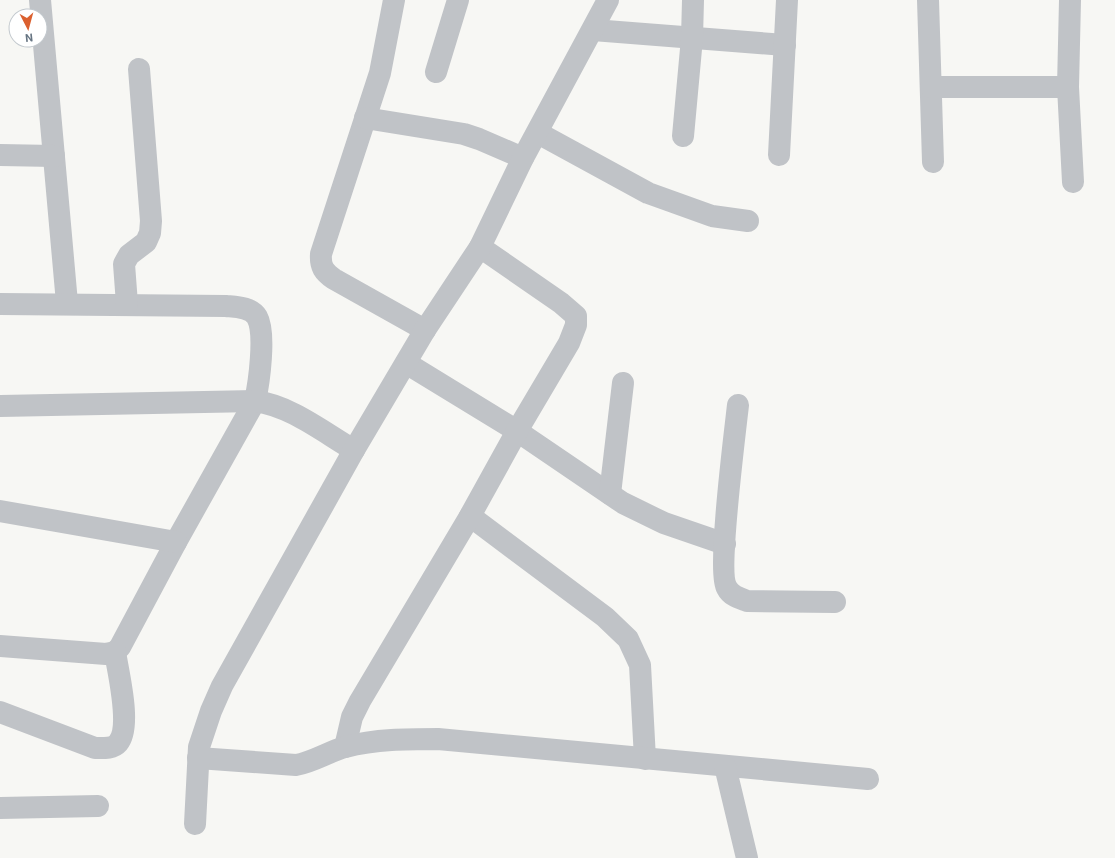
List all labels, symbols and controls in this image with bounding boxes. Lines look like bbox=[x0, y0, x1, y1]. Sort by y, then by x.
north arrow bbox=[8, 8, 48, 48]
text: N bbox=[24, 31, 34, 44]

